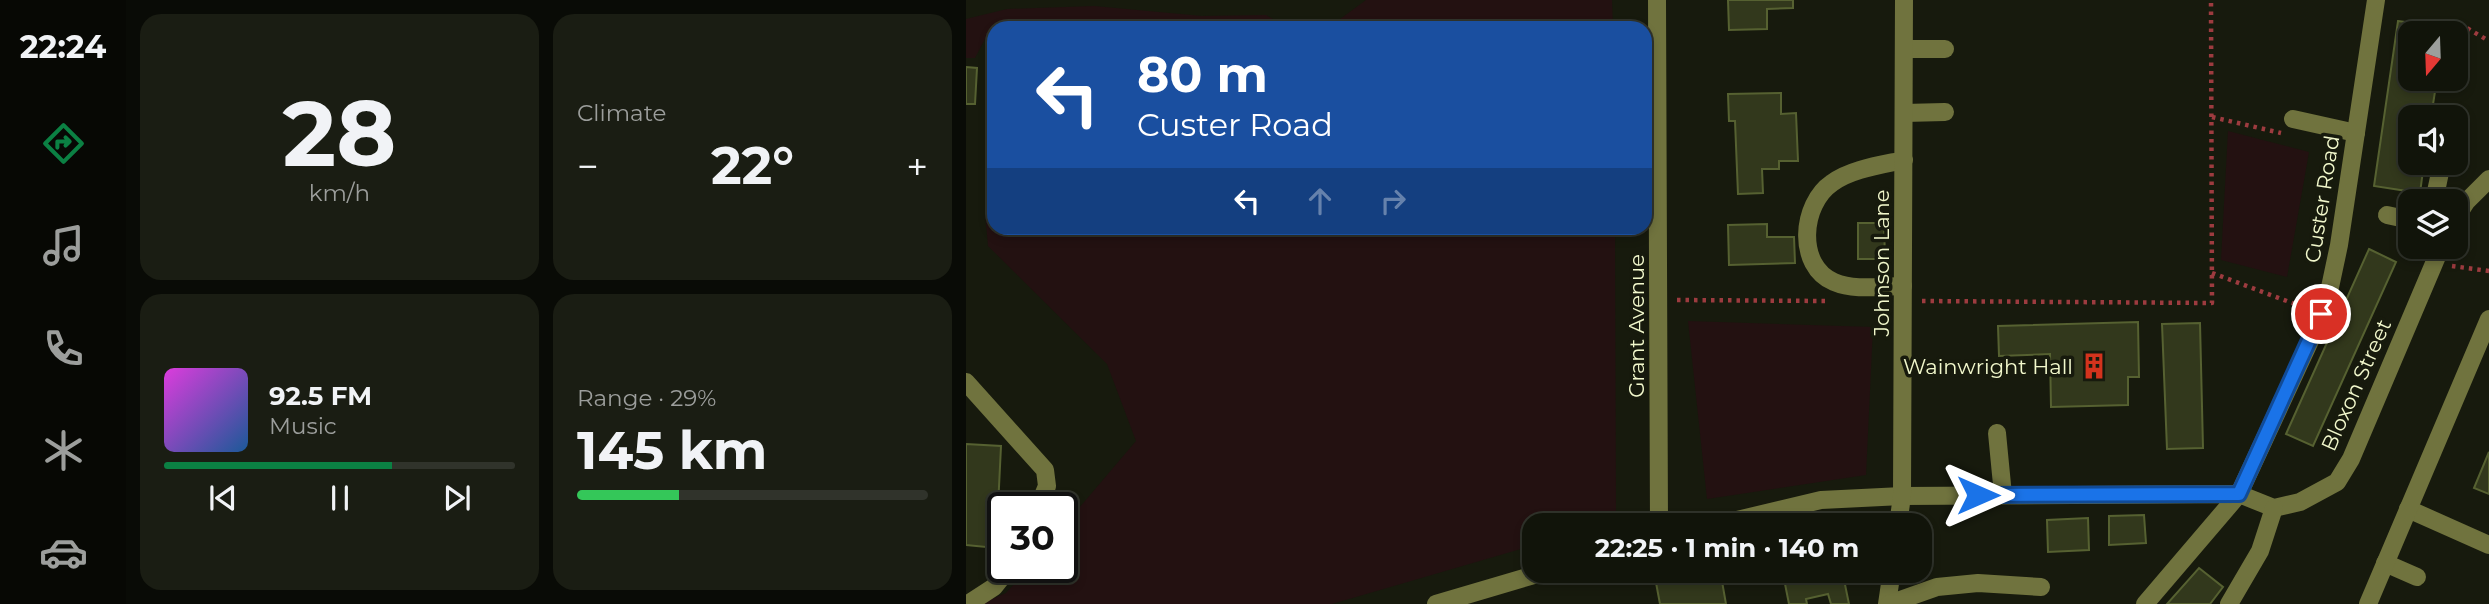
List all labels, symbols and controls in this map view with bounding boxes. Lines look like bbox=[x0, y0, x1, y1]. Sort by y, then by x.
north arrow bbox=[2398, 21, 2468, 91]
map controls bbox=[2398, 21, 2468, 259]
text: 22:24 bbox=[20, 27, 106, 66]
text: 80 m bbox=[1137, 45, 1268, 104]
icon: left bbox=[1022, 49, 1113, 140]
text: 28 bbox=[283, 78, 396, 189]
text: Climate bbox=[577, 99, 666, 127]
text: Custer Road bbox=[1137, 105, 1333, 144]
button: sound bbox=[2398, 105, 2468, 175]
icon: directions bbox=[39, 119, 88, 168]
text: 22° bbox=[711, 134, 794, 197]
street label: Custer Road bbox=[2300, 134, 2344, 264]
text: − bbox=[577, 143, 599, 190]
text: + bbox=[906, 143, 928, 190]
text: km/h bbox=[309, 179, 370, 207]
icon: left bbox=[1228, 182, 1266, 220]
icon: ahead bbox=[1301, 182, 1339, 220]
icon: right bbox=[1374, 182, 1412, 220]
button: layers bbox=[2398, 189, 2468, 259]
street label: Johnson Lane bbox=[1869, 190, 1894, 337]
icon: music bbox=[39, 221, 88, 270]
street label: Grant Avenue bbox=[1624, 254, 1649, 398]
pin bbox=[2291, 284, 2351, 344]
icon: arrive bbox=[2302, 295, 2340, 333]
street label: Bloxon Street bbox=[2316, 315, 2396, 455]
icon: phone bbox=[39, 324, 88, 373]
building icon: Wainwright Hall bbox=[2079, 351, 2109, 381]
place label: Wainwright Hall bbox=[1903, 354, 2073, 379]
text: 92.5 FM bbox=[269, 380, 372, 412]
text: Range · 29% bbox=[577, 384, 716, 412]
text: Music bbox=[269, 412, 337, 440]
text: 145 km bbox=[577, 419, 767, 482]
icon: climate bbox=[39, 426, 88, 475]
position arrow bbox=[1941, 458, 2015, 532]
icon: previous bbox=[204, 479, 242, 517]
icon: pause bbox=[321, 479, 359, 517]
icon: next bbox=[438, 479, 476, 517]
speed limit sign: 30 bbox=[987, 492, 1078, 583]
icon: car bbox=[39, 528, 88, 577]
text: 22:25 · 1 min · 140 m bbox=[1595, 532, 1859, 564]

